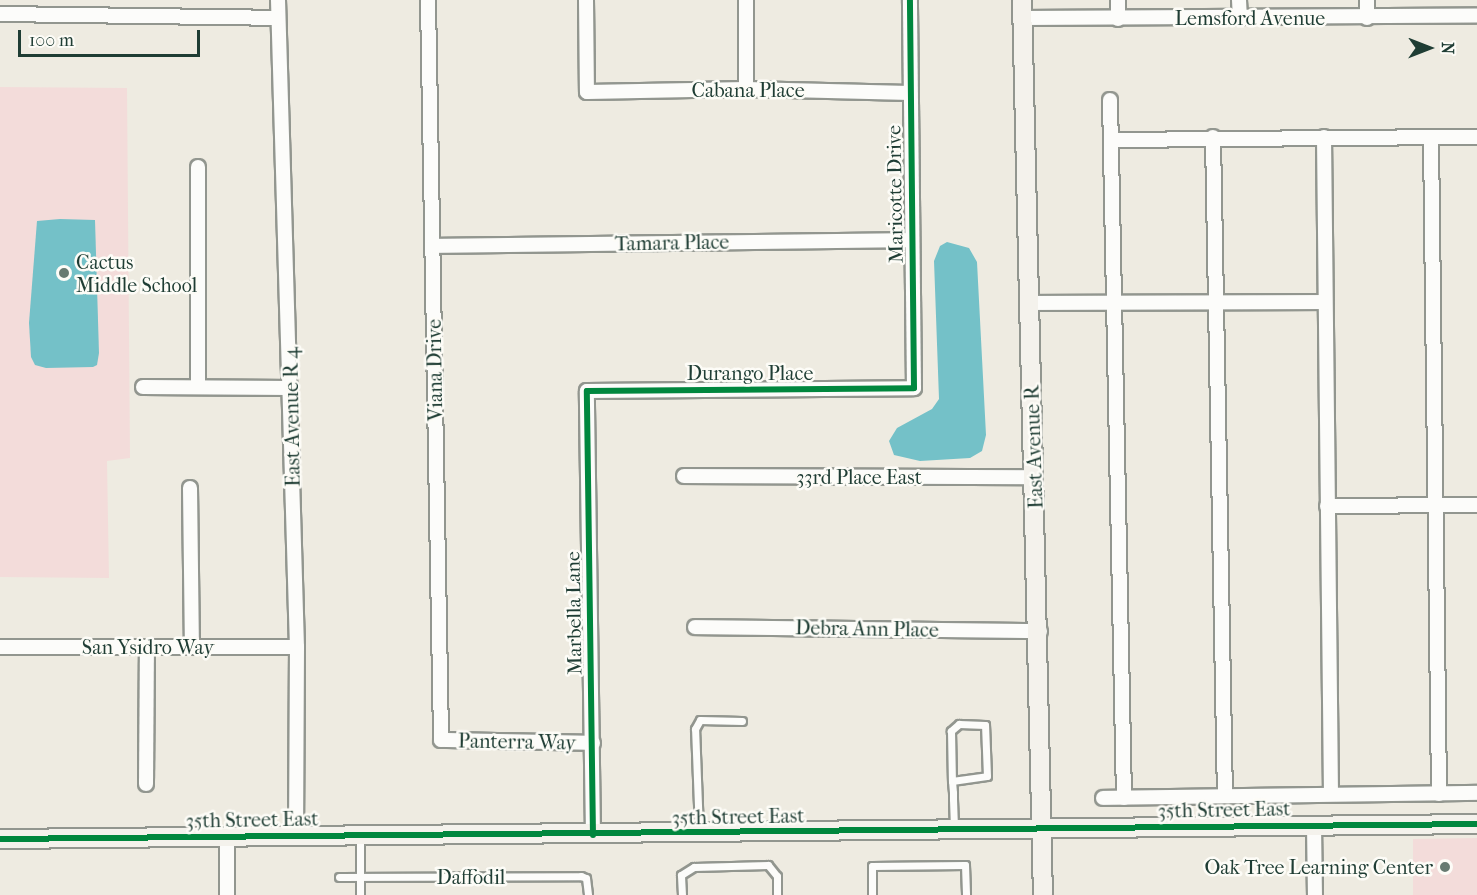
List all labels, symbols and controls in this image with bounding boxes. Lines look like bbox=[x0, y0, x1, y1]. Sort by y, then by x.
street label: Lemsford Avenue bbox=[1175, 6, 1325, 30]
scale bar bbox=[21, 18, 202, 56]
north arrow bbox=[1399, 18, 1459, 78]
text: 100 m bbox=[29, 30, 74, 51]
text: N bbox=[1438, 42, 1457, 54]
street label: Cabana Place bbox=[691, 78, 805, 102]
street label: Maricotte Drive bbox=[882, 125, 908, 263]
street label: Tamara Place bbox=[615, 230, 729, 256]
place label: Cactus Middle School bbox=[76, 250, 197, 297]
marker: Cactus Middle School bbox=[57, 266, 71, 280]
street label: Viana Drive bbox=[422, 319, 448, 421]
street label: East Avenue R 4 bbox=[279, 347, 305, 487]
street label: Durango Place bbox=[687, 361, 813, 385]
street label: East Avenue R bbox=[1020, 385, 1048, 509]
street label: 33rd Place East bbox=[796, 465, 922, 489]
street label: Marbella Lane bbox=[561, 551, 587, 675]
street label: Debra Ann Place bbox=[795, 616, 939, 642]
street label: San Ysidro Way bbox=[82, 635, 214, 659]
street label: Panterra Way bbox=[458, 729, 576, 755]
street label: 35th Street East bbox=[1158, 797, 1290, 823]
street label: 35th Street East bbox=[672, 804, 804, 830]
street label: 35th Street East bbox=[186, 807, 318, 833]
place label: Oak Tree Learning Center bbox=[1204, 855, 1433, 879]
marker: Oak Tree Learning Center bbox=[1438, 860, 1452, 874]
street label: Daffodil bbox=[437, 865, 505, 889]

